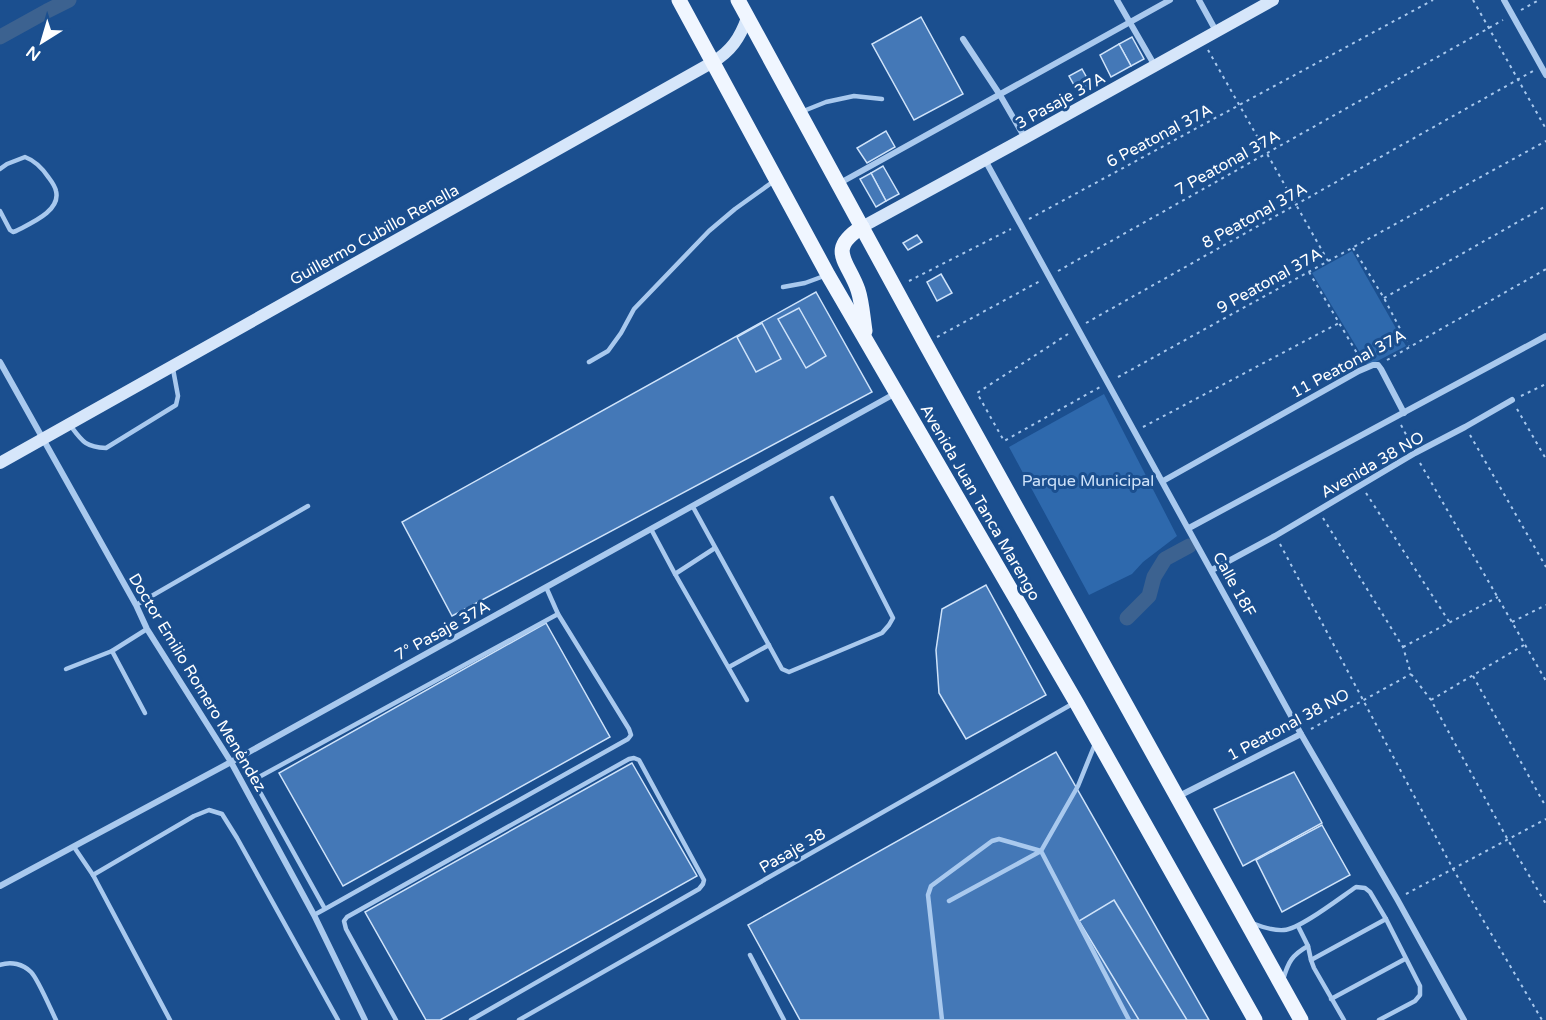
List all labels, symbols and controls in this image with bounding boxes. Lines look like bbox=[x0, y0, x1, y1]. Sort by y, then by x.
north arrow bbox=[12, 12, 72, 72]
text: N bbox=[22, 41, 45, 65]
street label: 3 Pasaje 37A bbox=[1012, 68, 1109, 134]
street label: 6 Peatonal 37A bbox=[1103, 100, 1216, 172]
street label: 7 Peatonal 37A bbox=[1171, 126, 1284, 200]
street label: 8 Peatonal 37A bbox=[1198, 179, 1311, 253]
street label: Guillermo Cubillo Renella bbox=[286, 180, 463, 290]
street label: 9 Peatonal 37A bbox=[1213, 244, 1326, 318]
street label: 11 Peatonal 37A bbox=[1288, 325, 1409, 403]
street label: Avenida Juan Tanca Marengo bbox=[916, 401, 1045, 604]
street label: Avenida 38 NO bbox=[1317, 427, 1428, 502]
park label: Parque Municipal bbox=[1022, 471, 1154, 491]
street label: Calle 18F bbox=[1208, 549, 1260, 621]
street label: Doctor Emilio Romero Menéndez bbox=[124, 570, 270, 795]
street label: 7° Pasaje 37A bbox=[391, 596, 494, 665]
street label: 1 Peatonal 38 NO bbox=[1224, 684, 1353, 765]
street label: Pasaje 38 bbox=[756, 824, 829, 878]

